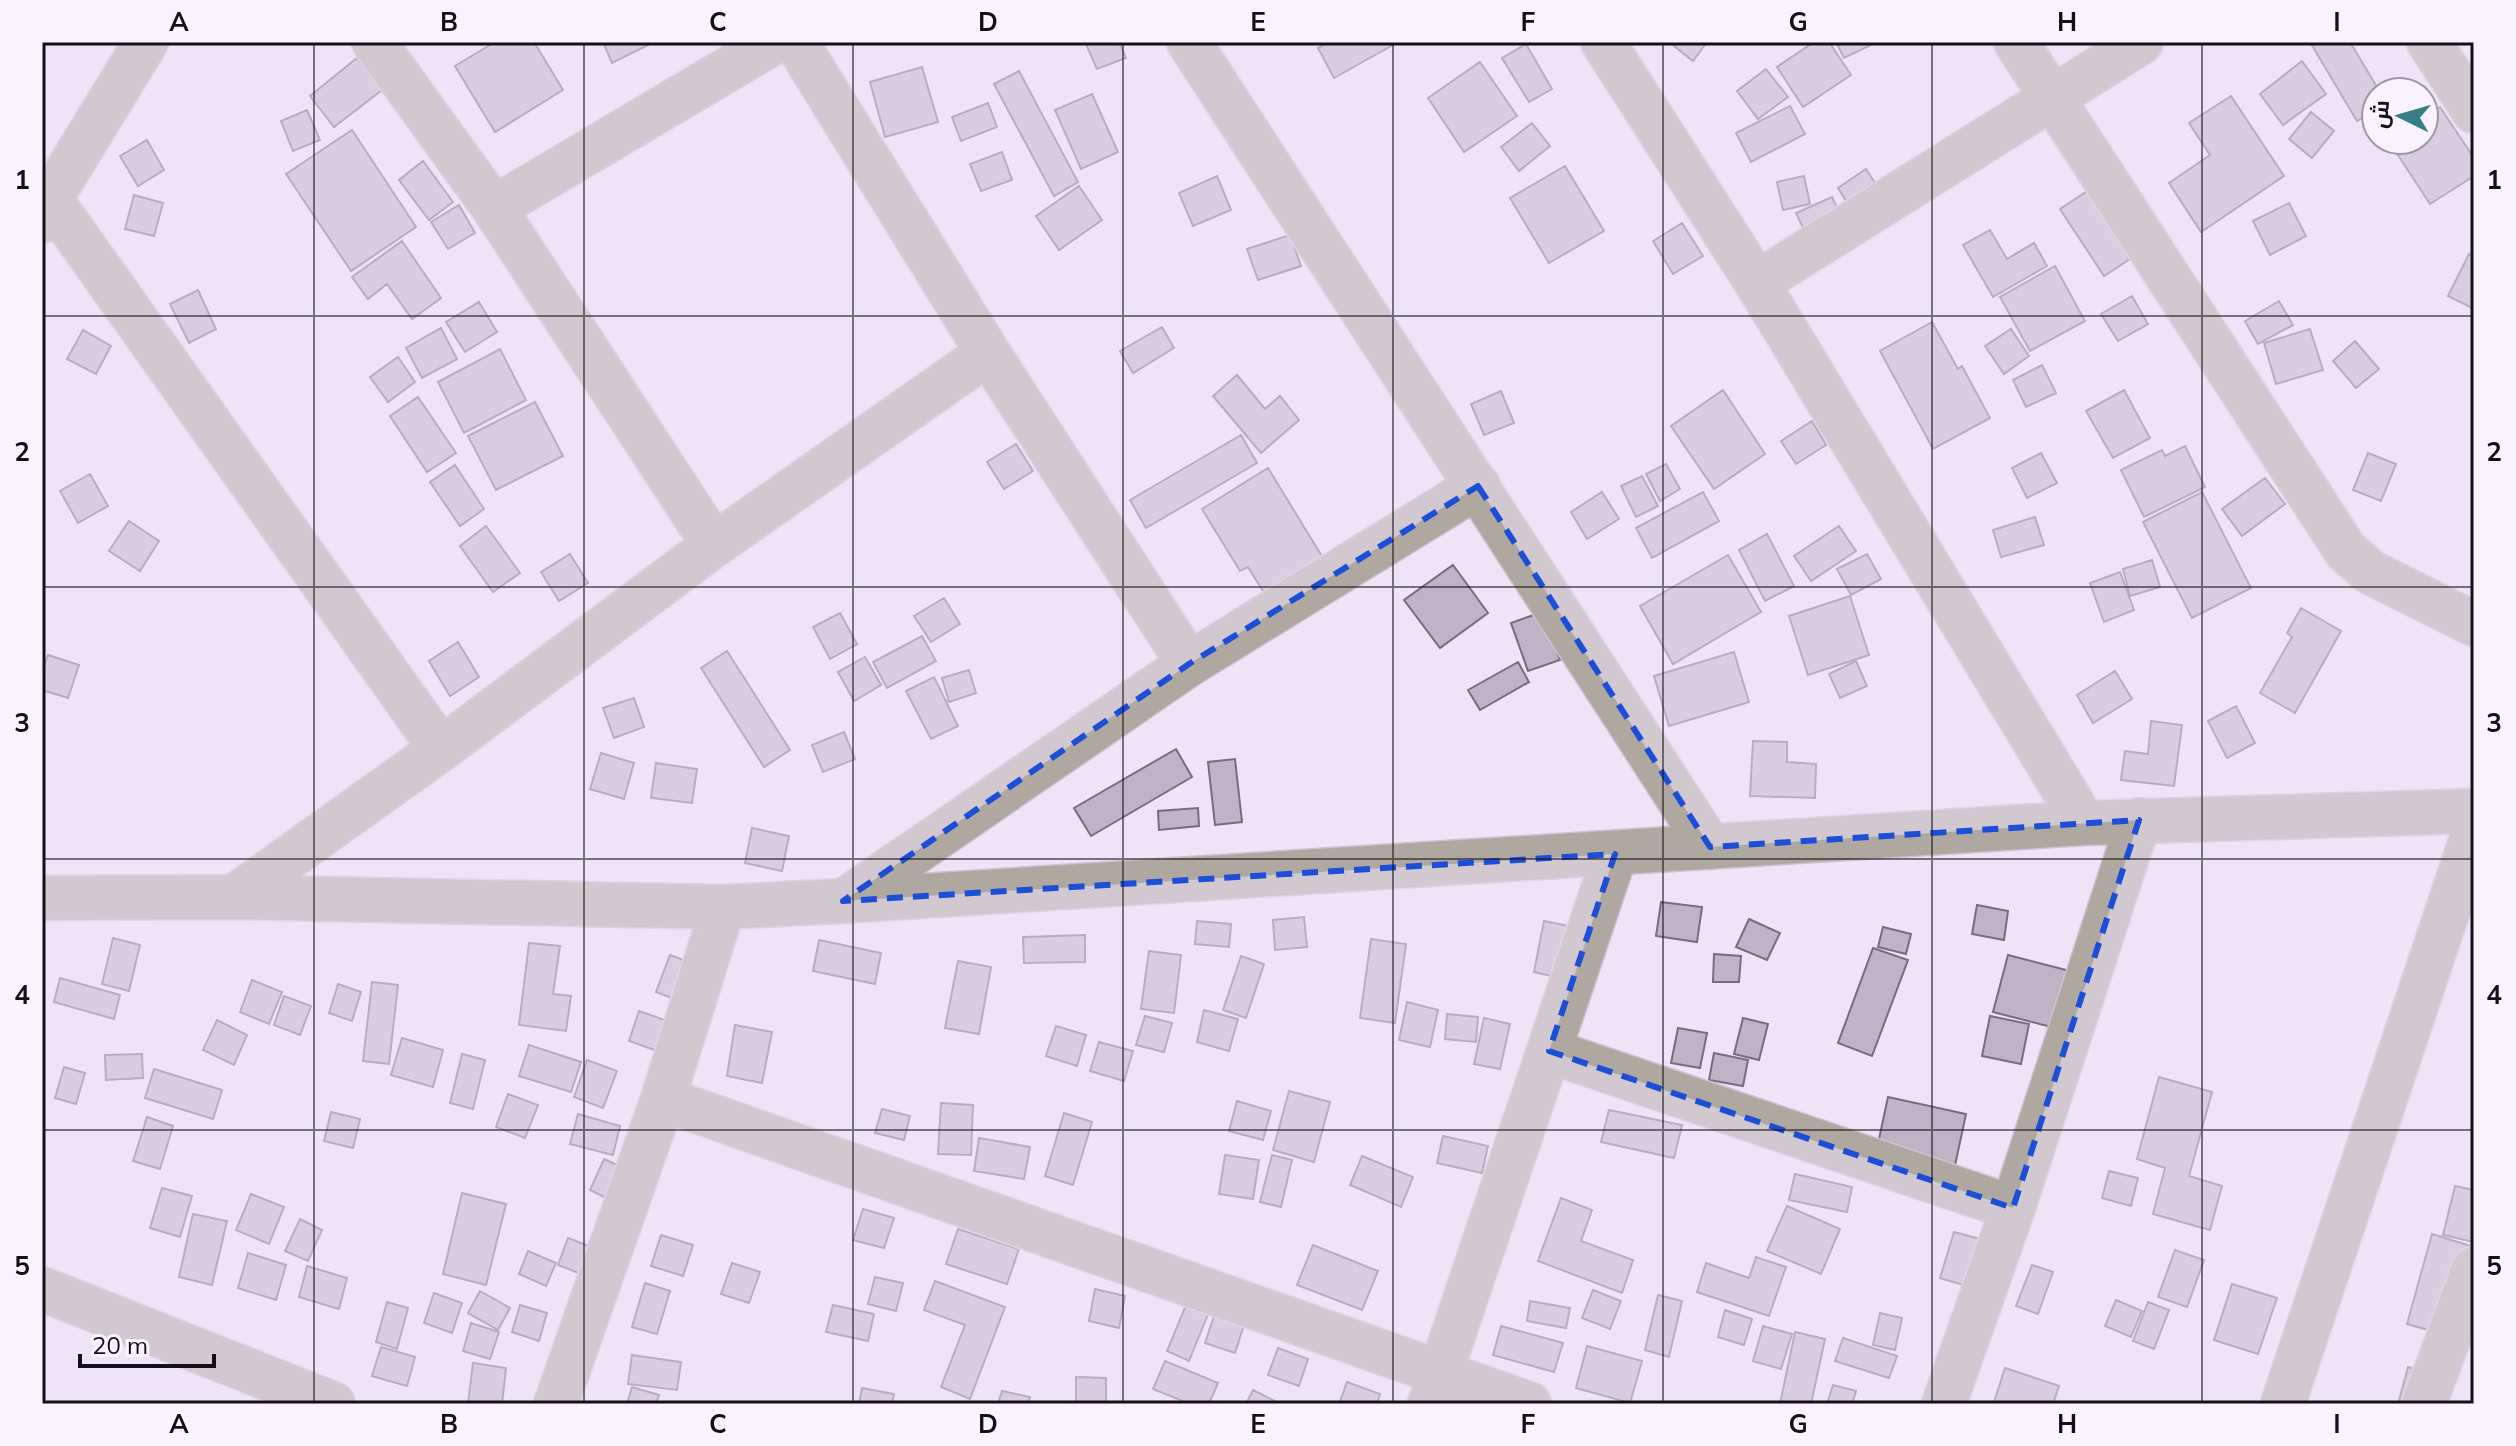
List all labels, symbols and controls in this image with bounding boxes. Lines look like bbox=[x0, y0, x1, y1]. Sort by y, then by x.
text: A bbox=[169, 5, 189, 38]
text: B bbox=[440, 5, 458, 38]
text: C bbox=[709, 5, 727, 38]
text: D bbox=[978, 5, 998, 38]
text: E bbox=[1250, 5, 1266, 38]
text: F bbox=[1521, 5, 1536, 38]
text: G bbox=[1788, 5, 1808, 38]
text: H bbox=[2057, 5, 2077, 38]
text: I bbox=[2333, 5, 2341, 38]
north arrow bbox=[2360, 76, 2440, 156]
text: ش bbox=[2365, 99, 2395, 130]
text: 1 bbox=[14, 163, 30, 196]
text: 1 bbox=[2486, 163, 2502, 196]
text: 2 bbox=[14, 435, 30, 468]
text: 2 bbox=[2486, 435, 2502, 468]
text: 3 bbox=[14, 706, 30, 739]
text: 3 bbox=[2486, 706, 2502, 739]
text: 4 bbox=[14, 978, 30, 1011]
text: 4 bbox=[2486, 978, 2502, 1011]
text: 5 bbox=[14, 1249, 30, 1282]
text: 5 bbox=[2486, 1249, 2502, 1282]
scale bar bbox=[80, 1318, 214, 1368]
text: 20 m bbox=[92, 1330, 148, 1360]
text: A bbox=[169, 1407, 189, 1440]
text: B bbox=[440, 1407, 458, 1440]
text: C bbox=[709, 1407, 727, 1440]
text: D bbox=[978, 1407, 998, 1440]
text: E bbox=[1250, 1407, 1266, 1440]
text: F bbox=[1521, 1407, 1536, 1440]
text: G bbox=[1788, 1407, 1808, 1440]
text: H bbox=[2057, 1407, 2077, 1440]
text: I bbox=[2333, 1407, 2341, 1440]

